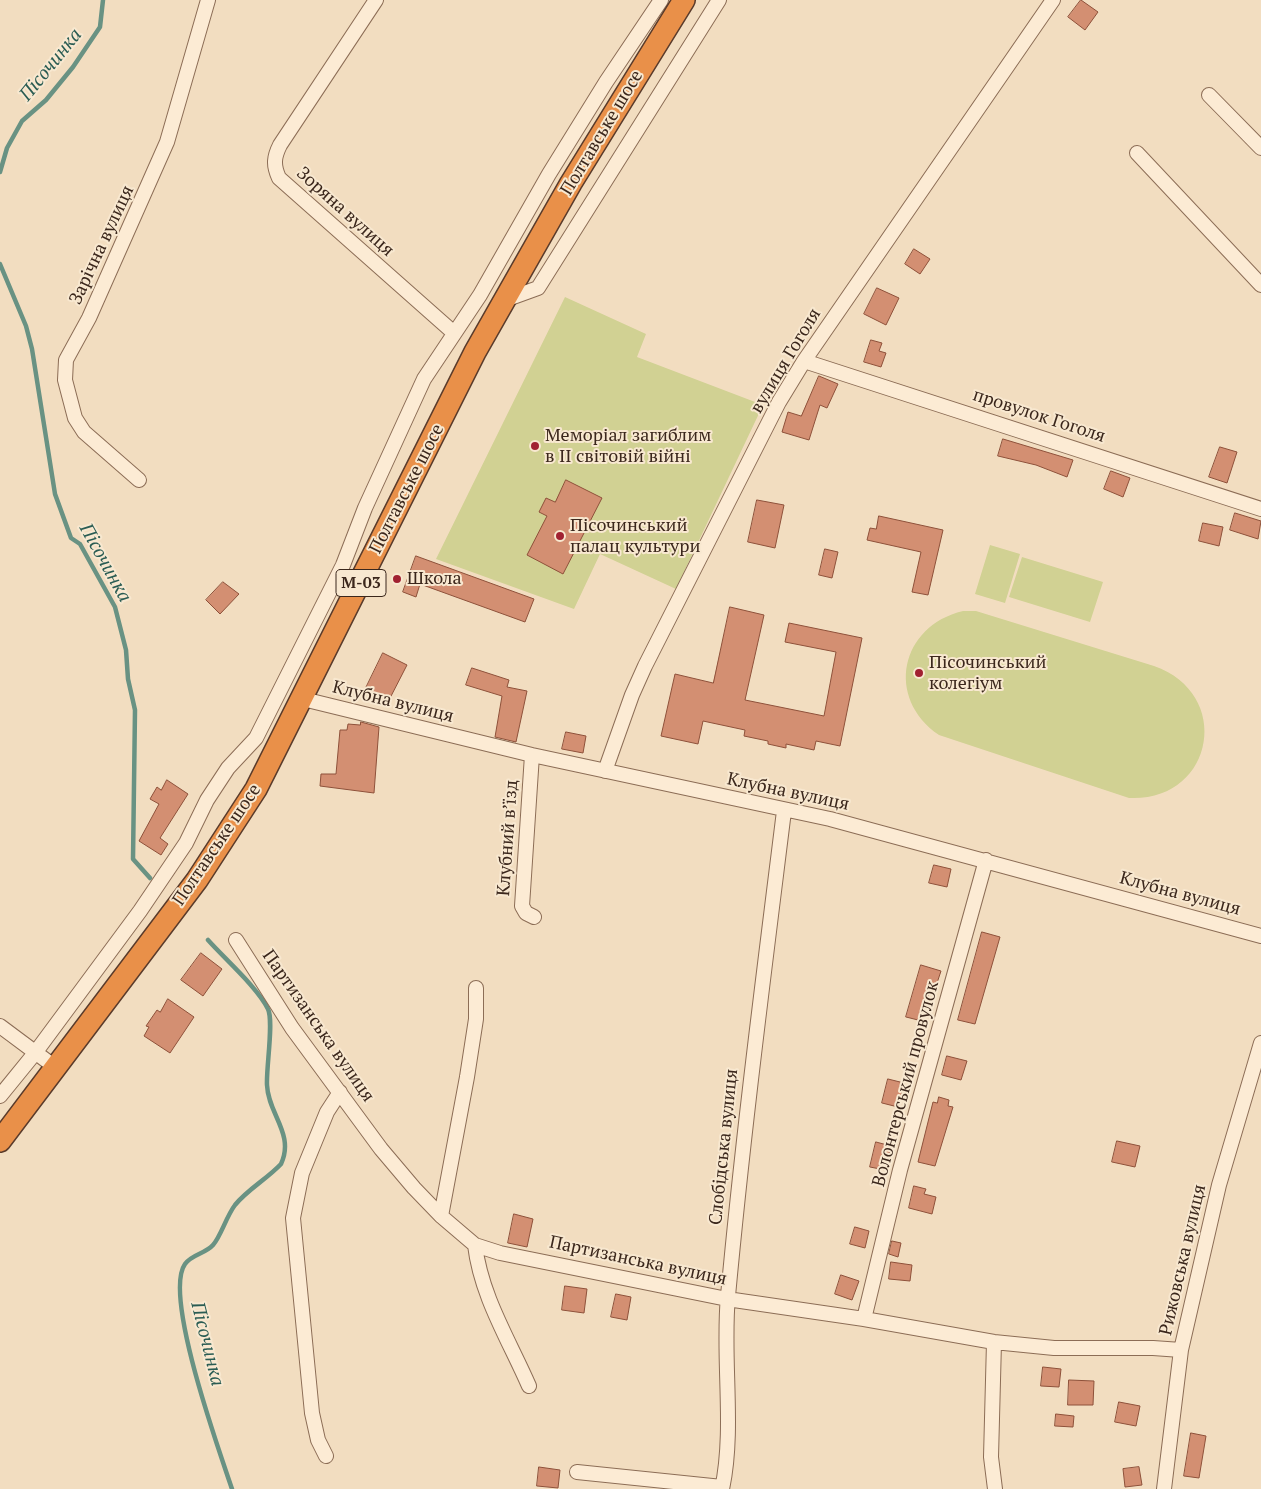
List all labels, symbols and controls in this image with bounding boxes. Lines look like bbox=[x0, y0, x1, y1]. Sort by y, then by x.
water label: Пісочинка bbox=[15, 24, 87, 106]
street label: Полтавське шосе bbox=[556, 66, 648, 200]
street label: Зоряна вулиця bbox=[292, 163, 398, 261]
street label: Зарічна вулиця bbox=[65, 182, 139, 308]
street label: вулиця Гоголя bbox=[746, 305, 826, 417]
street label: провулок Гоголя bbox=[970, 384, 1108, 448]
street label: Полтавське шосе bbox=[365, 421, 449, 557]
place label: Меморіал загиблим в II світовій війні bbox=[545, 425, 711, 468]
marker: Меморіал загиблим в II світовій війні bbox=[529, 440, 541, 452]
place label: Пісочинський палац культури bbox=[570, 515, 700, 558]
water label: Пісочинка bbox=[74, 520, 136, 606]
marker: Пісочинський палац культури bbox=[554, 530, 566, 542]
place label: Школа bbox=[407, 568, 462, 590]
road number: М-03 bbox=[336, 570, 386, 596]
marker: Школа bbox=[391, 573, 403, 585]
place label: Пісочинський колегіум bbox=[929, 652, 1046, 694]
marker: Пісочинський колегіум bbox=[913, 667, 925, 679]
street label: Клубна вулиця bbox=[330, 676, 456, 728]
street label: Клубна вулиця bbox=[725, 769, 851, 815]
street label: Клубний в’їзд bbox=[493, 779, 523, 897]
street label: Полтавське шосе bbox=[168, 780, 266, 910]
street label: Клубна вулиця bbox=[1117, 867, 1243, 921]
street label: Партизанська вулиця bbox=[257, 946, 379, 1106]
street label: Волонтерський провулок bbox=[868, 979, 944, 1189]
street label: Слобідська вулиця bbox=[705, 1068, 743, 1226]
street label: Рижовська вулиця bbox=[1155, 1182, 1211, 1338]
street label: Партизанська вулиця bbox=[547, 1232, 729, 1290]
water label: Пісочинка bbox=[185, 1299, 229, 1389]

